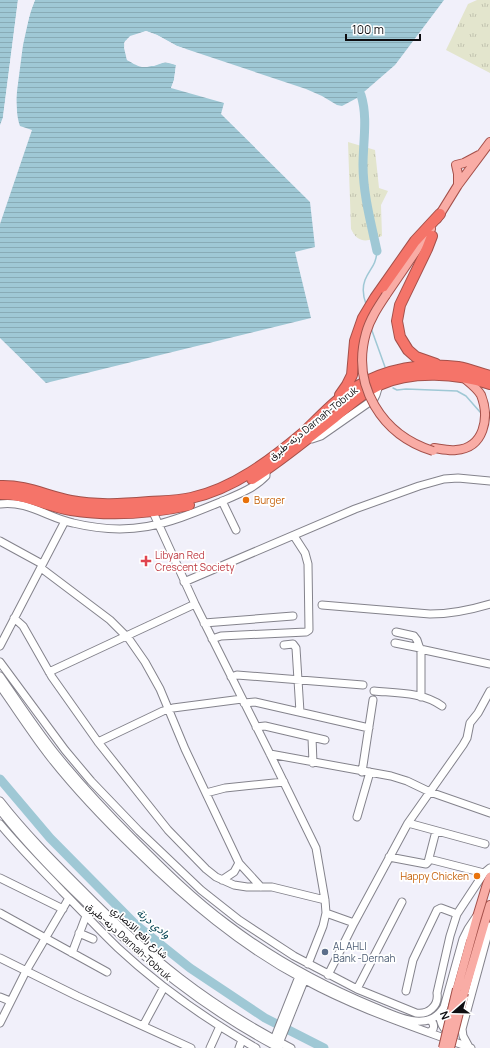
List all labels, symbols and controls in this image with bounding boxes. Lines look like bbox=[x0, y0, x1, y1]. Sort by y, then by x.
scale bar bbox=[346, 16, 420, 42]
text: 100 m bbox=[352, 21, 384, 38]
street label: درنه-طبرق Darnah-Tobruk bbox=[266, 382, 361, 463]
place label: Burger bbox=[254, 493, 285, 507]
marker: Burger bbox=[241, 495, 251, 505]
place label: Libyan Red Crescent Society bbox=[155, 548, 235, 574]
marker: Libyan Red Crescent Society bbox=[140, 555, 152, 567]
place label: Happy Chicken bbox=[400, 869, 469, 883]
marker: Happy Chicken bbox=[472, 871, 482, 881]
street label: درنه-طبرق Darnah-Tobruk bbox=[83, 899, 176, 984]
street label: شارع رافع الانصاري bbox=[107, 903, 172, 963]
water label: وادي درنة bbox=[133, 904, 174, 943]
place label: AL AHLI Bank -Dernah bbox=[333, 939, 395, 965]
marker: AL AHLI Bank -Dernah bbox=[320, 947, 330, 957]
north arrow bbox=[434, 992, 474, 1032]
text: N bbox=[436, 1009, 453, 1022]

